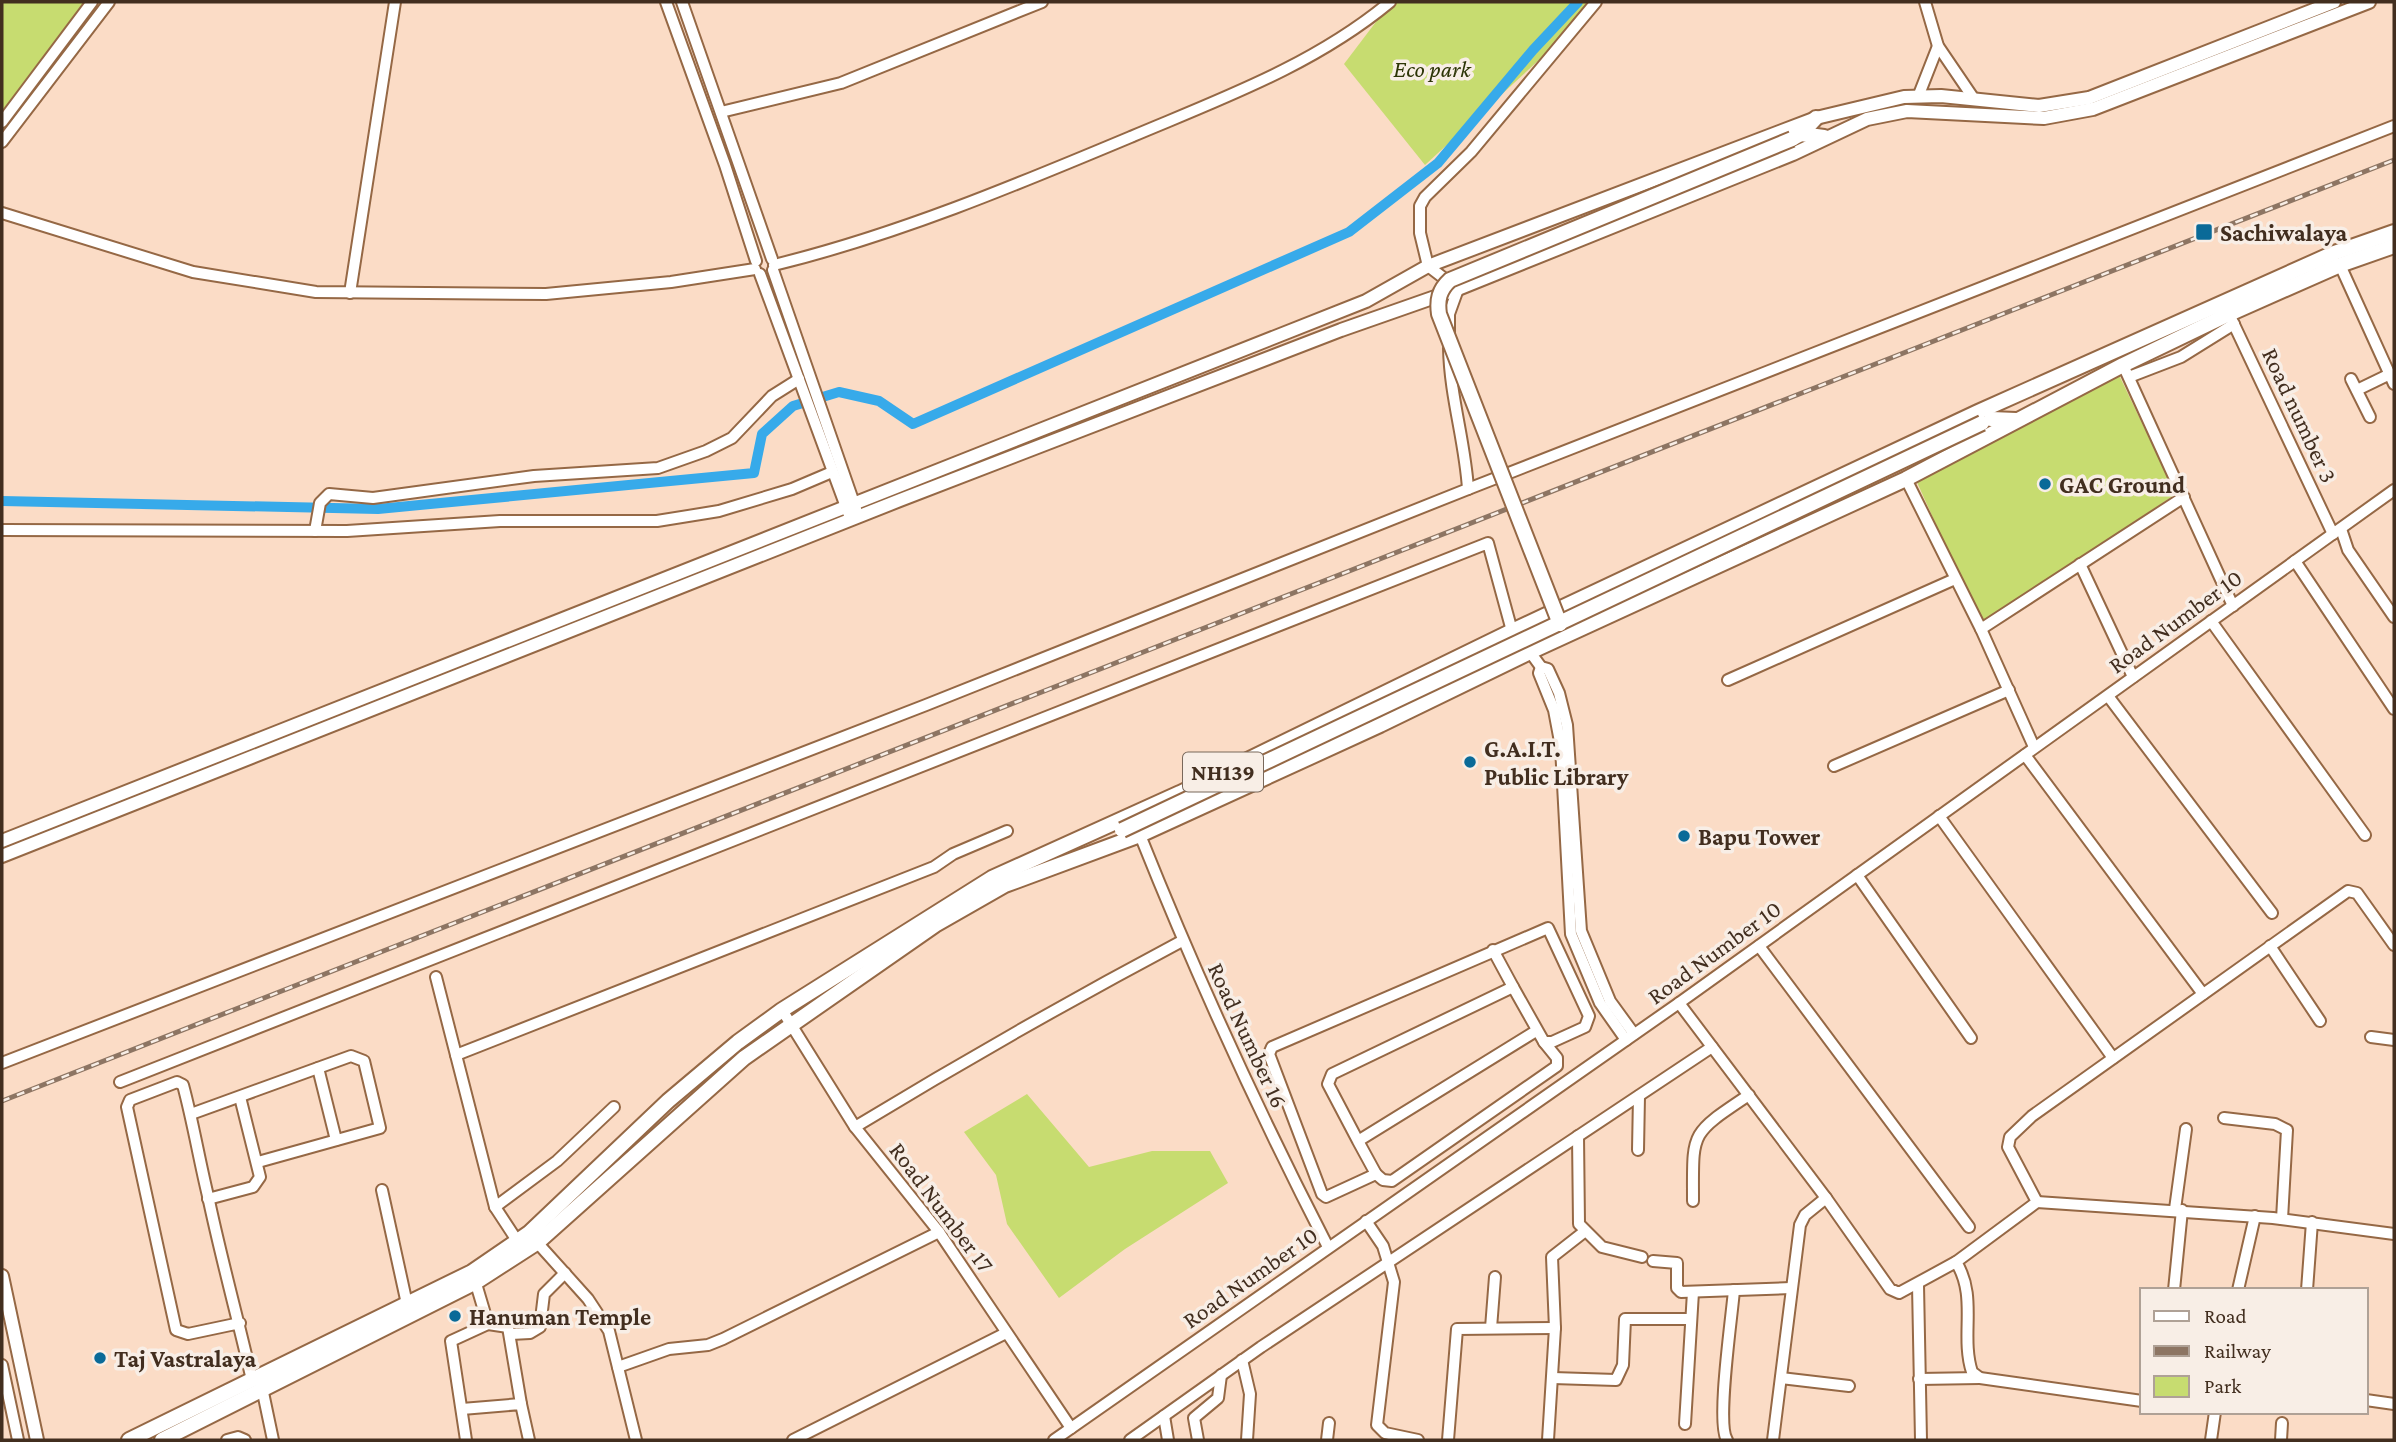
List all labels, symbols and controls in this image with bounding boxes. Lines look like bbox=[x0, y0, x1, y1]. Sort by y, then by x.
park label: Eco park bbox=[1393, 55, 1472, 82]
place label: Sachiwalaya bbox=[2220, 219, 2348, 246]
marker: Sachiwalaya bbox=[2194, 222, 2214, 242]
street label: Road number 3 bbox=[2257, 343, 2343, 487]
place label: GAC Ground bbox=[2059, 471, 2185, 498]
marker: GAC Ground bbox=[2037, 476, 2053, 492]
street label: Road Number 10 bbox=[2103, 564, 2247, 678]
place label: G.A.I.T. Public Library bbox=[1484, 735, 1629, 790]
road number: NH139 bbox=[1183, 752, 1263, 792]
marker: G.A.I.T. Public Library bbox=[1462, 754, 1478, 770]
place label: Bapu Tower bbox=[1698, 823, 1821, 850]
marker: Bapu Tower bbox=[1676, 828, 1692, 844]
street label: Road Number 10 bbox=[1642, 895, 1786, 1009]
street label: Road Number 16 bbox=[1203, 958, 1293, 1112]
street label: Road Number 17 bbox=[884, 1137, 1000, 1277]
street label: Road Number 10 bbox=[1177, 1221, 1323, 1333]
legend bbox=[2140, 1288, 2368, 1414]
place label: Hanuman Temple bbox=[469, 1303, 651, 1330]
text: Road bbox=[2204, 1304, 2247, 1328]
marker: Hanuman Temple bbox=[447, 1308, 463, 1324]
text: Railway bbox=[2204, 1339, 2271, 1363]
place label: Taj Vastralaya bbox=[114, 1345, 257, 1373]
marker: Taj Vastralaya bbox=[92, 1350, 108, 1366]
text: Park bbox=[2204, 1374, 2241, 1398]

